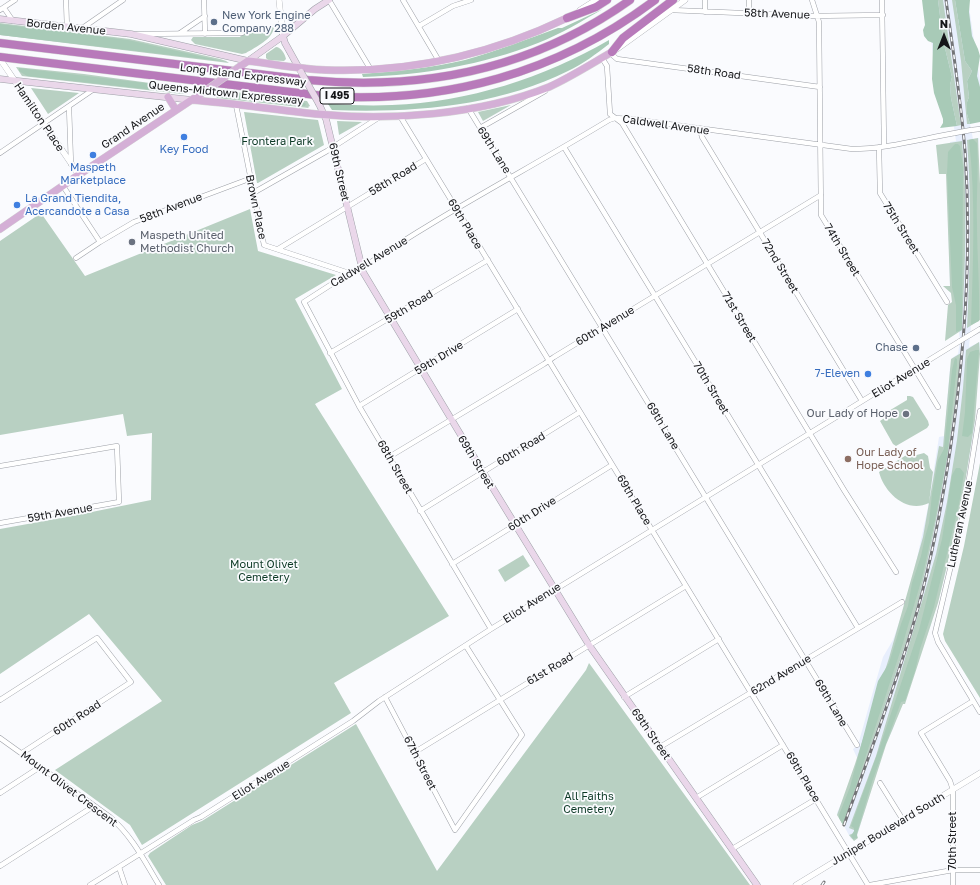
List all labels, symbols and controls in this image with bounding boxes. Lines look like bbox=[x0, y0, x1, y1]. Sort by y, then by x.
street label: 58th Avenue bbox=[744, 6, 810, 22]
place label: New York Engine Company 288 bbox=[222, 9, 311, 35]
street label: Borden Avenue bbox=[26, 16, 106, 38]
north arrow bbox=[924, 16, 964, 56]
marker: New York Engine Company 288 bbox=[209, 17, 219, 27]
text: N bbox=[940, 17, 948, 30]
street label: Long Island Expressway bbox=[179, 61, 307, 89]
street label: 58th Road bbox=[686, 62, 742, 82]
street label: Queens-Midtown Expressway bbox=[148, 78, 304, 108]
street label: Hamilton Place bbox=[11, 80, 67, 154]
road number: I 495 bbox=[320, 88, 354, 104]
street label: Grand Avenue bbox=[99, 100, 167, 152]
street label: Caldwell Avenue bbox=[622, 112, 710, 138]
street label: 69th Lane bbox=[474, 124, 514, 176]
marker: Key Food bbox=[179, 132, 189, 142]
park label: Frontera Park bbox=[241, 135, 313, 149]
street label: 69th Street bbox=[326, 141, 352, 203]
place label: Key Food bbox=[160, 143, 208, 157]
marker: Maspeth Marketplace bbox=[88, 150, 98, 160]
street label: 58th Road bbox=[366, 159, 420, 199]
place label: Maspeth Marketplace bbox=[60, 161, 126, 187]
street label: Brown Place bbox=[243, 173, 269, 241]
street label: 58th Avenue bbox=[138, 190, 204, 226]
place label: La Grand Tiendita, Acercandote a Casa bbox=[25, 192, 129, 218]
street label: 69th Place bbox=[445, 196, 485, 252]
marker: La Grand Tiendita, Acercandote a Casa bbox=[12, 200, 22, 210]
street label: 75th Street bbox=[880, 200, 922, 256]
street label: 74th Street bbox=[821, 221, 863, 279]
place label: Maspeth United Methodist Church bbox=[140, 229, 234, 255]
street label: Caldwell Avenue bbox=[328, 234, 410, 290]
street label: 72nd Street bbox=[759, 236, 801, 296]
marker: Maspeth United Methodist Church bbox=[127, 237, 137, 247]
street label: 59th Road bbox=[383, 287, 435, 327]
street label: 71st Street bbox=[719, 289, 759, 345]
street label: 60th Avenue bbox=[573, 303, 637, 349]
street label: 59th Drive bbox=[412, 338, 466, 378]
place label: Chase bbox=[875, 341, 908, 355]
marker: Chase bbox=[911, 343, 921, 353]
street label: Eliot Avenue bbox=[869, 355, 933, 401]
street label: 70th Street bbox=[690, 359, 732, 417]
place label: 7-Eleven bbox=[815, 367, 860, 381]
marker: 7-Eleven bbox=[863, 369, 873, 379]
street label: 69th Lane bbox=[644, 400, 682, 452]
place label: Our Lady of Hope bbox=[807, 407, 898, 421]
marker: Our Lady of Hope bbox=[901, 409, 911, 419]
street label: 60th Road bbox=[494, 429, 548, 469]
street label: 69th Street bbox=[455, 433, 497, 491]
street label: 68th Street bbox=[374, 438, 416, 496]
place label: Our Lady of Hope School bbox=[856, 446, 923, 472]
marker: Our Lady of Hope School bbox=[843, 454, 853, 464]
street label: 69th Place bbox=[614, 472, 654, 528]
street label: Lutheran Avenue bbox=[944, 479, 976, 569]
street label: 60th Drive bbox=[505, 494, 559, 534]
street label: 59th Avenue bbox=[26, 501, 94, 525]
park label: Mount Olivet Cemetery bbox=[230, 558, 298, 584]
street label: Eliot Avenue bbox=[501, 580, 563, 626]
street label: 61st Road bbox=[524, 650, 576, 688]
street label: 62nd Avenue bbox=[748, 652, 814, 698]
street label: 69th Lane bbox=[812, 677, 850, 729]
street label: 60th Road bbox=[51, 698, 103, 738]
street label: 69th Street bbox=[628, 706, 674, 762]
street label: 67th Street bbox=[401, 734, 439, 792]
street label: Mount Olivet Crescent bbox=[18, 748, 120, 830]
street label: 69th Place bbox=[783, 749, 823, 805]
street label: Eliot Avenue bbox=[230, 757, 292, 803]
park label: All Faiths Cemetery bbox=[563, 790, 615, 816]
street label: Juniper Boulevard South bbox=[829, 790, 947, 868]
street label: 70th Street bbox=[946, 811, 960, 871]

